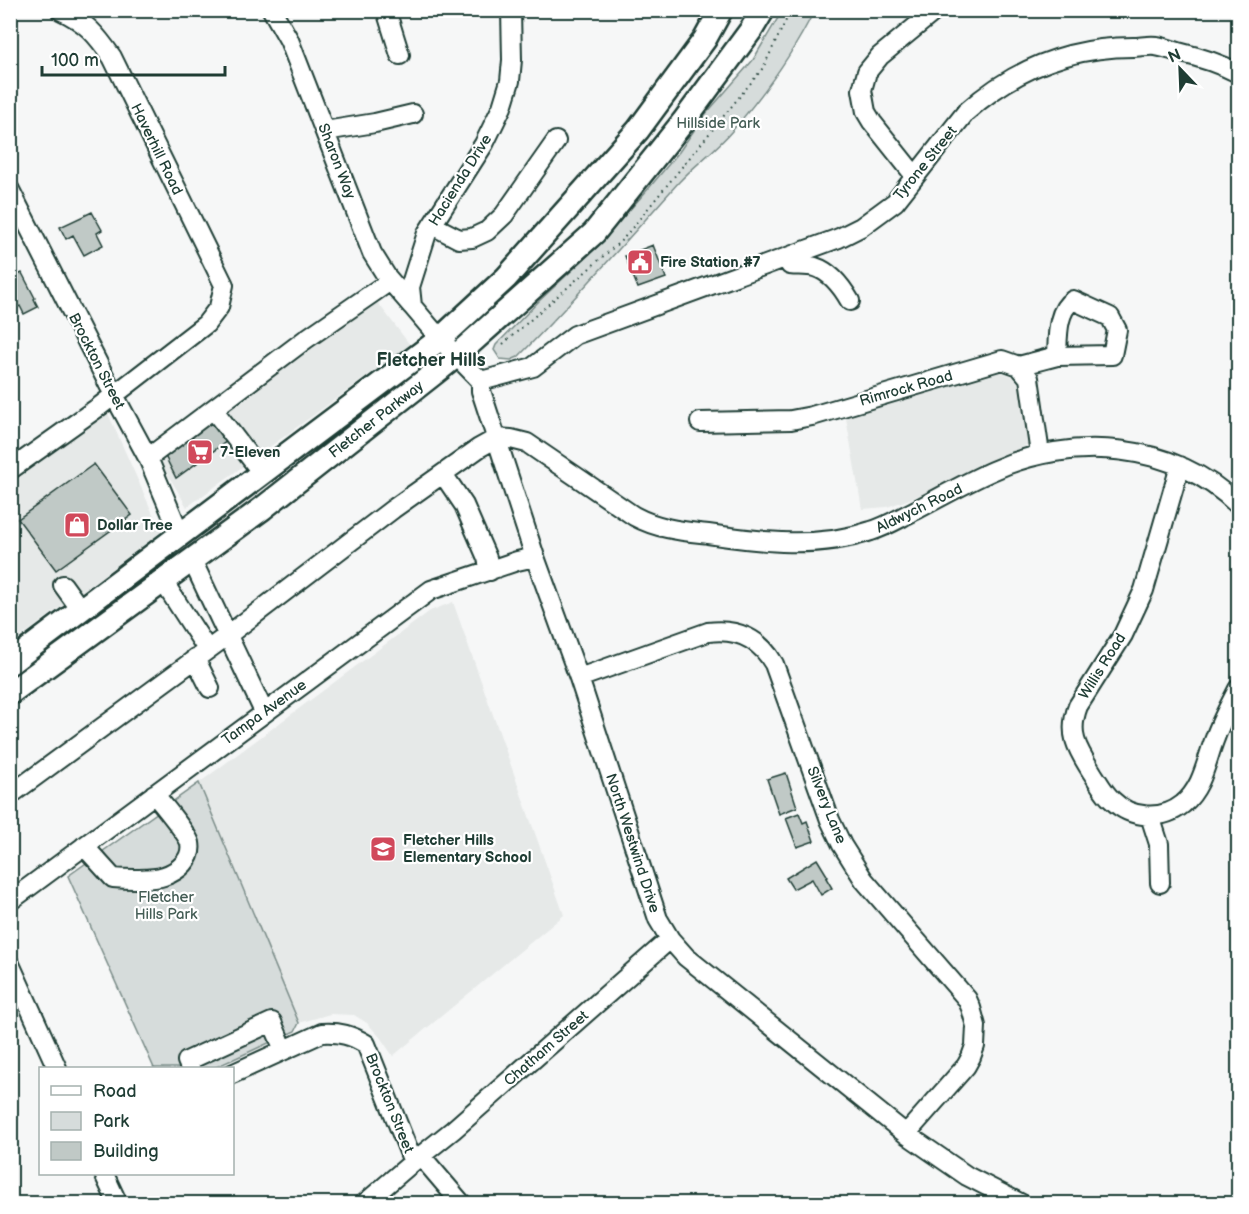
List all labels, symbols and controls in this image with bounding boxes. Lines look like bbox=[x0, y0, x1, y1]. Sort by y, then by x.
scale bar bbox=[42, 39, 225, 77]
north arrow bbox=[1150, 39, 1210, 99]
text: N bbox=[1165, 45, 1184, 68]
text: 100 m bbox=[51, 50, 99, 71]
street label: Haverhill Road bbox=[126, 100, 187, 198]
park label: Hillside Park bbox=[676, 114, 761, 133]
street label: Sharon Way bbox=[313, 121, 360, 202]
street label: Tyrone Street bbox=[890, 122, 961, 204]
street label: Hacienda Drive bbox=[425, 131, 496, 230]
public building icon: Fire Station #7 bbox=[625, 247, 655, 277]
place label: Fire Station #7 bbox=[660, 253, 761, 272]
street label: Brockton Street bbox=[64, 310, 129, 413]
district label: Fletcher Hills bbox=[376, 350, 486, 371]
street label: Rimrock Road bbox=[857, 366, 955, 411]
street label: Fletcher Parkway bbox=[325, 376, 428, 462]
supermarket icon: 7-Eleven bbox=[185, 437, 215, 467]
place label: 7-Eleven bbox=[220, 443, 280, 462]
street label: Aldwych Road bbox=[873, 479, 966, 538]
shop icon: Dollar Tree bbox=[62, 510, 92, 540]
place label: Dollar Tree bbox=[97, 516, 173, 535]
street label: Willis Road bbox=[1075, 630, 1130, 703]
street label: Tampa Avenue bbox=[218, 675, 310, 749]
street label: Silvery Lane bbox=[802, 764, 851, 847]
street label: North Westwind Drive bbox=[601, 771, 664, 915]
place label: Fletcher Hills Elementary School bbox=[403, 831, 531, 867]
school or university icon: Fletcher Hills Elementary School bbox=[368, 834, 398, 864]
park label: Fletcher Hills Park bbox=[135, 888, 198, 924]
street label: Chatham Street bbox=[500, 1006, 593, 1090]
street label: Brockton Street bbox=[361, 1051, 418, 1156]
legend bbox=[39, 1067, 234, 1175]
text: Road bbox=[93, 1081, 137, 1102]
text: Park bbox=[93, 1111, 129, 1132]
text: Building bbox=[93, 1141, 159, 1162]

